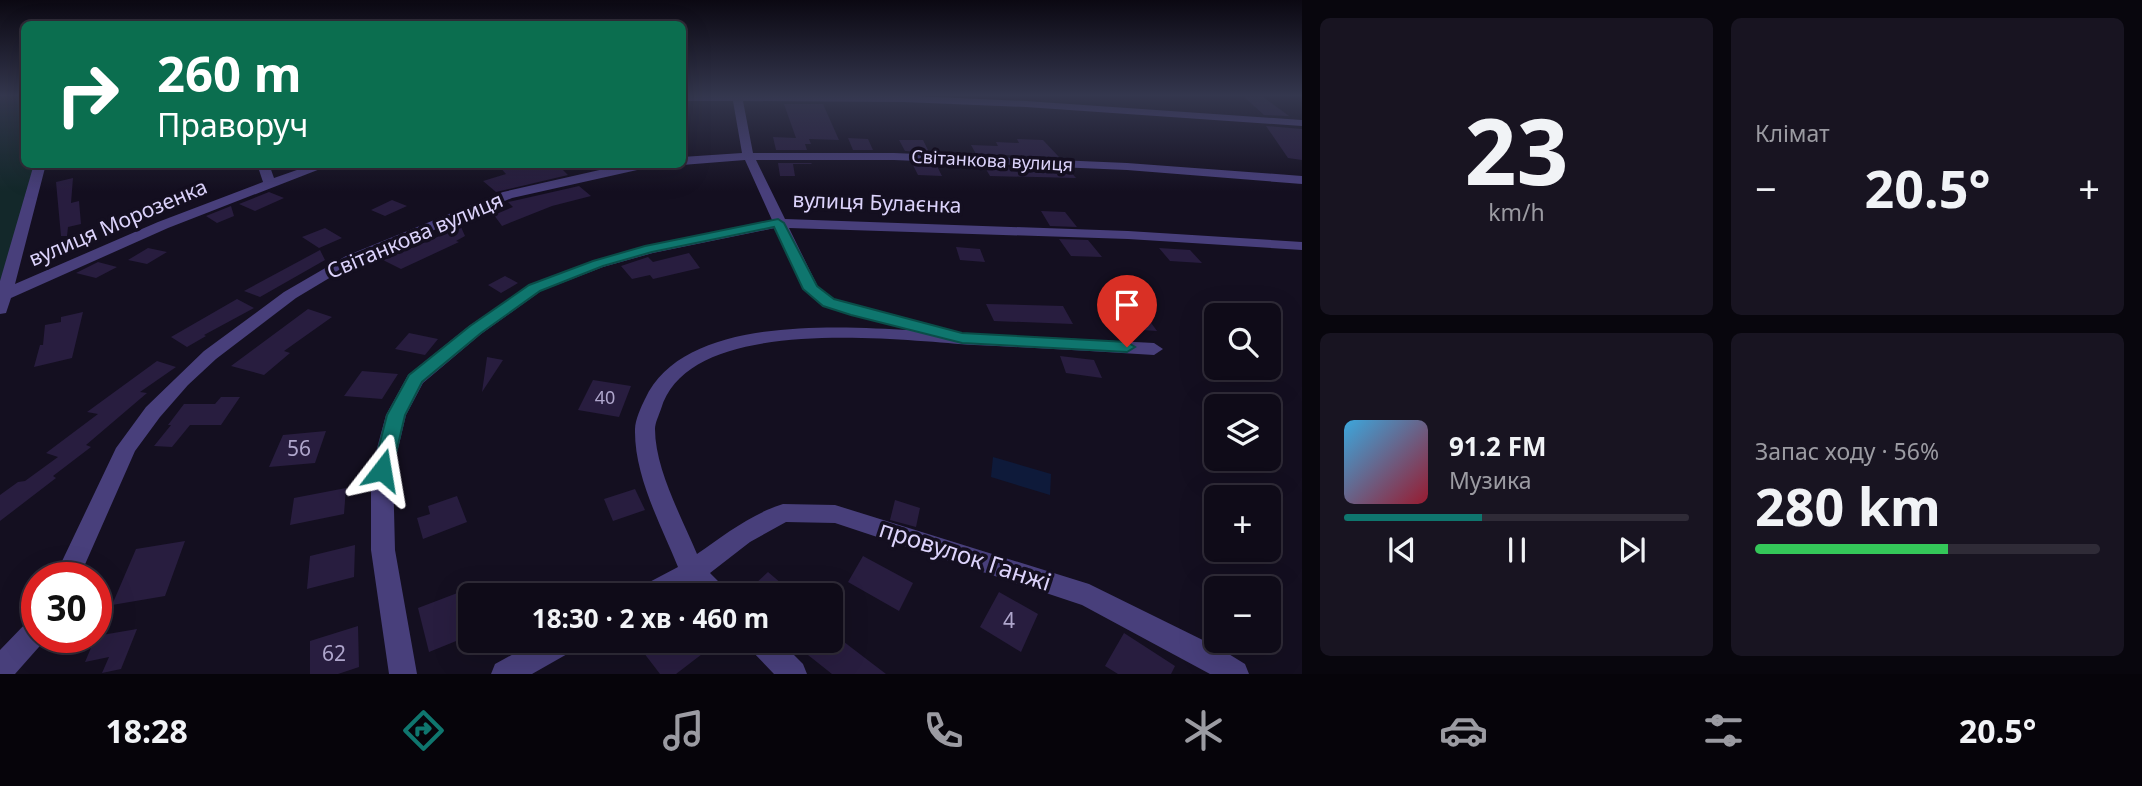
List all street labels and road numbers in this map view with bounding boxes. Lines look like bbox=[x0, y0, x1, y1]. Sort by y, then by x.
street label: Світанкова вулиця bbox=[911, 144, 1073, 176]
street label: вулиця Морозенка bbox=[24, 172, 211, 272]
street label: Світанкова вулиця bbox=[322, 185, 507, 285]
street label: вулиця Булаєнка bbox=[792, 185, 962, 219]
street label: провулок Ганжі bbox=[875, 511, 1056, 598]

